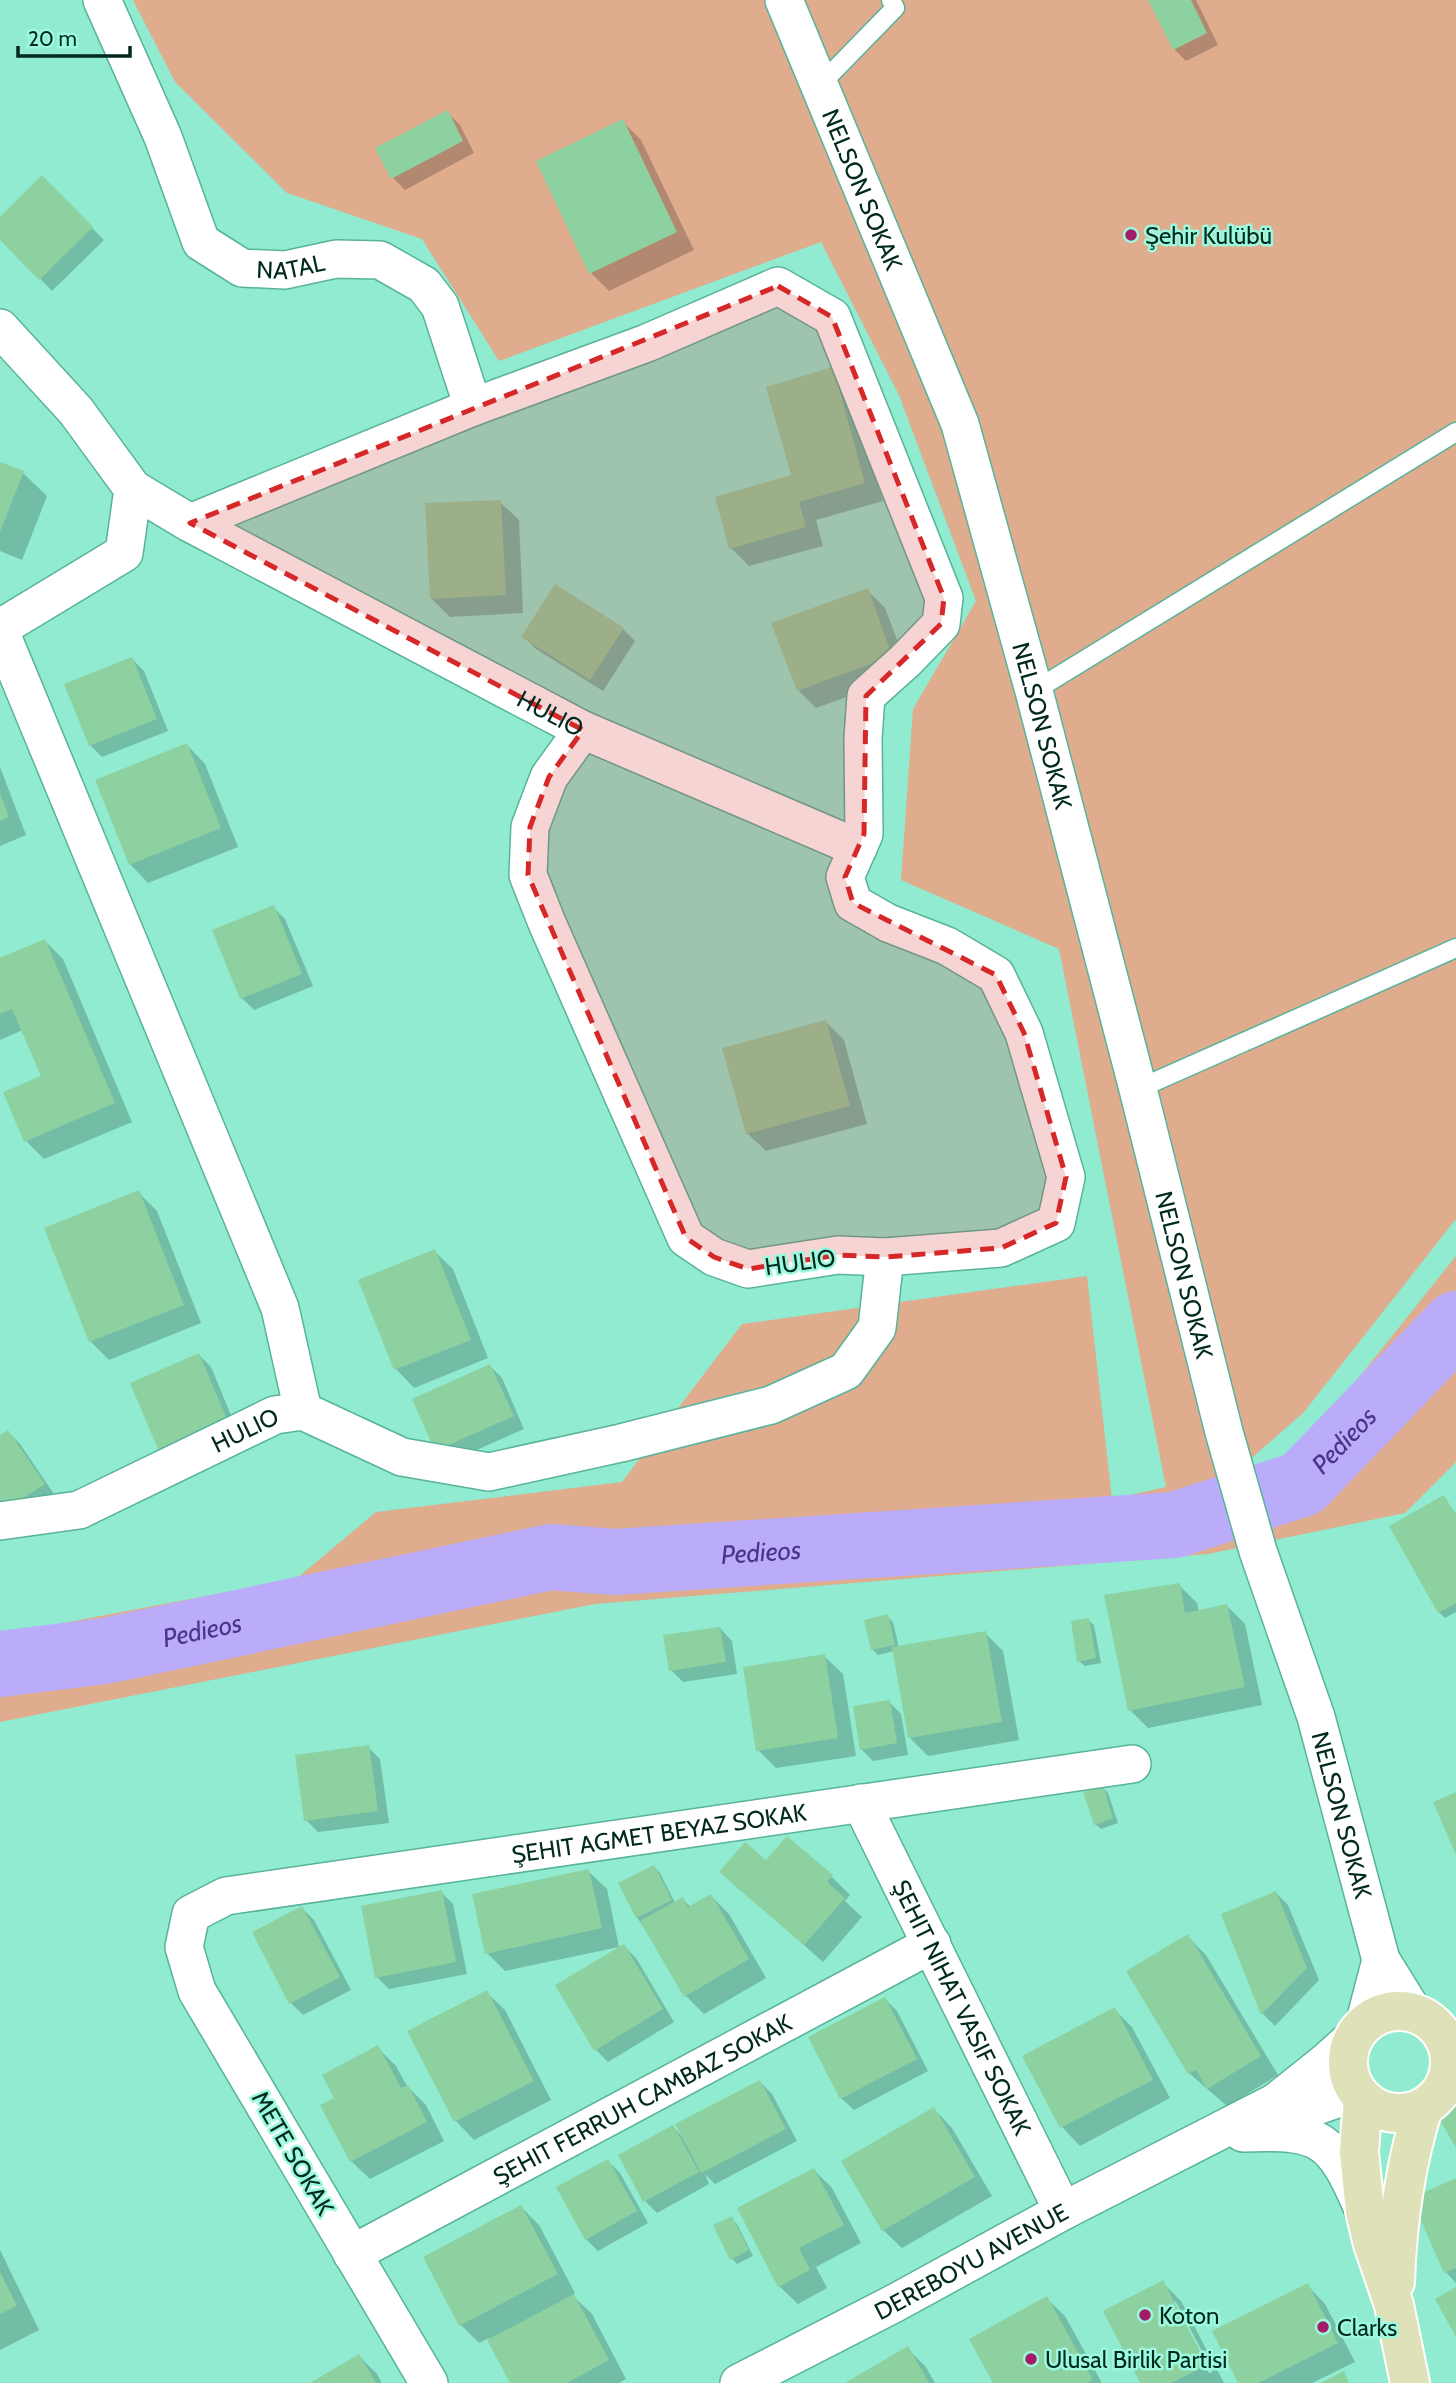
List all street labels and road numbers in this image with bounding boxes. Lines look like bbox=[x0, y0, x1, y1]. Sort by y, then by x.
street label: NELSON SOKAK bbox=[816, 105, 909, 274]
street label: NATAL bbox=[256, 247, 327, 285]
street label: NELSON SOKAK bbox=[1007, 639, 1079, 813]
street label: HULIO bbox=[512, 684, 589, 742]
street label: NELSON SOKAK bbox=[1150, 1188, 1220, 1362]
street label: HULIO bbox=[763, 1243, 837, 1281]
street label: HULIO bbox=[207, 1401, 283, 1458]
street label: NELSON SOKAK bbox=[1306, 1728, 1378, 1902]
street label: ŞEHIT AGMET BEYAZ SOKAK bbox=[510, 1797, 809, 1869]
street label: ŞEHIT NIHAT VASIF SOKAK bbox=[887, 1875, 1038, 2140]
street label: ŞEHIT FERRUH CAMBAZ SOKAK bbox=[488, 2007, 797, 2191]
street label: METE SOKAK bbox=[246, 2086, 340, 2221]
street label: DEREBOYU AVENUE bbox=[869, 2197, 1073, 2326]

